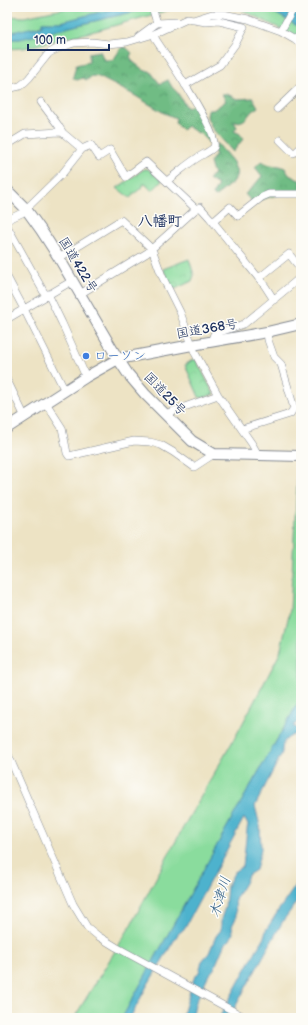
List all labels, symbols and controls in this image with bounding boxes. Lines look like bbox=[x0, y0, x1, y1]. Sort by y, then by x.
scale bar bbox=[28, 26, 109, 52]
text: 100 m bbox=[34, 33, 66, 48]
district label: 八幡町 bbox=[137, 212, 183, 231]
street label: 国道422号 bbox=[55, 234, 101, 296]
street label: 国道368号 bbox=[175, 316, 239, 342]
place label: ローソン bbox=[94, 348, 146, 364]
marker: ローソン bbox=[81, 351, 91, 361]
street label: 国道25号 bbox=[140, 369, 190, 419]
water label: 木津川 bbox=[206, 874, 234, 920]

